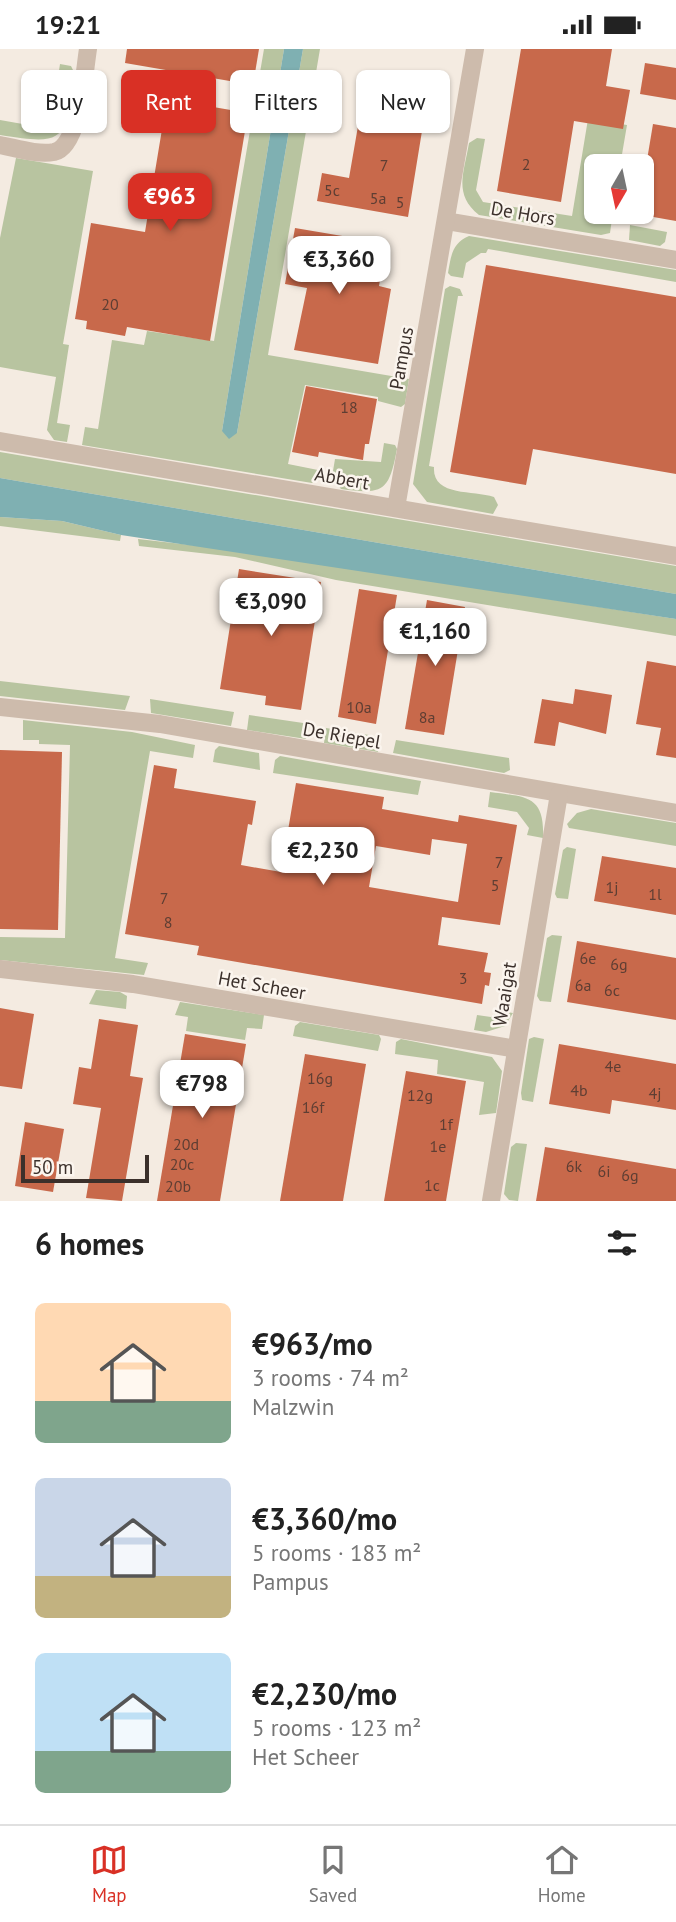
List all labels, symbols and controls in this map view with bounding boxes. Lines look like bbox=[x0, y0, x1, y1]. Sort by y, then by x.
text: 19:21 bbox=[35, 8, 101, 41]
chip: Buy bbox=[21, 70, 107, 133]
chip: Rent bbox=[121, 70, 216, 133]
chip: Filters bbox=[230, 70, 342, 133]
chip: New bbox=[356, 70, 450, 133]
house number: 2 bbox=[522, 154, 530, 174]
north arrow bbox=[584, 154, 654, 224]
map controls bbox=[584, 154, 654, 224]
house number: 7 bbox=[380, 155, 388, 175]
pin: €963 bbox=[129, 173, 211, 233]
house number: 5c bbox=[324, 180, 340, 200]
text: €963 bbox=[144, 181, 196, 210]
house number: 5a bbox=[370, 188, 386, 208]
house number: 5 bbox=[396, 192, 404, 212]
street label: De Hors bbox=[489, 196, 557, 230]
pin: €3,360 bbox=[282, 237, 396, 296]
text: €3,360 bbox=[303, 244, 375, 273]
house number: 20 bbox=[101, 294, 119, 314]
street label: Pampus bbox=[384, 325, 418, 391]
house number: 18 bbox=[340, 397, 358, 417]
street label: Abbert bbox=[313, 461, 372, 495]
pin: €3,090 bbox=[214, 579, 328, 638]
text: €3,090 bbox=[235, 586, 307, 615]
pin: €1,160 bbox=[378, 609, 492, 668]
text: €1,160 bbox=[399, 616, 471, 645]
house number: 10a bbox=[346, 697, 372, 717]
house number: 8a bbox=[419, 707, 435, 727]
street label: De Riepel bbox=[301, 716, 383, 754]
pin: €2,230 bbox=[266, 827, 380, 887]
text: €2,230 bbox=[287, 835, 359, 864]
house number: 7 bbox=[495, 852, 503, 872]
house number: 5 bbox=[491, 875, 499, 895]
house number: 1j bbox=[606, 877, 619, 897]
house number: 1l bbox=[648, 884, 662, 904]
house number: 7 bbox=[160, 888, 168, 908]
house number: 8 bbox=[164, 912, 172, 932]
house number: 6e bbox=[580, 948, 596, 968]
house number: 6g bbox=[610, 954, 628, 974]
street label: Waaigat bbox=[487, 959, 521, 1028]
street label: Het Scheer bbox=[216, 965, 308, 1005]
house number: 3 bbox=[459, 968, 467, 988]
house number: 6a bbox=[575, 975, 591, 995]
house number: 6c bbox=[604, 980, 620, 1000]
house number: 4e bbox=[605, 1056, 621, 1076]
pin: €798 bbox=[161, 1061, 243, 1120]
text: €798 bbox=[176, 1068, 228, 1097]
house number: 16g bbox=[307, 1068, 333, 1088]
house number: 4b bbox=[570, 1080, 588, 1100]
house number: 4j bbox=[649, 1083, 662, 1103]
house number: 12g bbox=[407, 1085, 433, 1105]
house number: 16f bbox=[302, 1097, 325, 1117]
house number: 1f bbox=[439, 1114, 454, 1134]
house number: 20d bbox=[173, 1134, 199, 1154]
house number: 1e bbox=[430, 1136, 446, 1156]
scale bar bbox=[21, 1152, 149, 1184]
house number: 20c bbox=[170, 1154, 194, 1174]
text: 50 m bbox=[32, 1155, 73, 1179]
house number: 6k bbox=[566, 1156, 583, 1176]
house number: 6i bbox=[597, 1161, 611, 1181]
house number: 6g bbox=[621, 1165, 639, 1185]
house number: 1c bbox=[424, 1175, 440, 1195]
house number: 20b bbox=[165, 1176, 191, 1196]
text: 6 homes bbox=[35, 1224, 144, 1263]
icon: filters bbox=[603, 1224, 641, 1262]
text: €963/mo bbox=[252, 1324, 373, 1363]
icon: home bbox=[91, 1331, 175, 1415]
text: 3 rooms · 74 m² bbox=[252, 1363, 409, 1392]
text: Malzwin bbox=[252, 1392, 334, 1421]
text: €3,360/mo bbox=[252, 1499, 397, 1538]
icon: home bbox=[91, 1506, 175, 1590]
text: 5 rooms · 183 m² bbox=[252, 1538, 421, 1567]
text: Pampus bbox=[252, 1567, 329, 1596]
text: €2,230/mo bbox=[252, 1674, 397, 1713]
icon: home bbox=[91, 1681, 175, 1765]
text: 5 rooms · 123 m² bbox=[252, 1713, 421, 1742]
text: Het Scheer bbox=[252, 1742, 359, 1771]
tab: Map bbox=[90, 1841, 128, 1907]
tab: Saved bbox=[309, 1841, 357, 1907]
tab: Home bbox=[538, 1841, 586, 1907]

